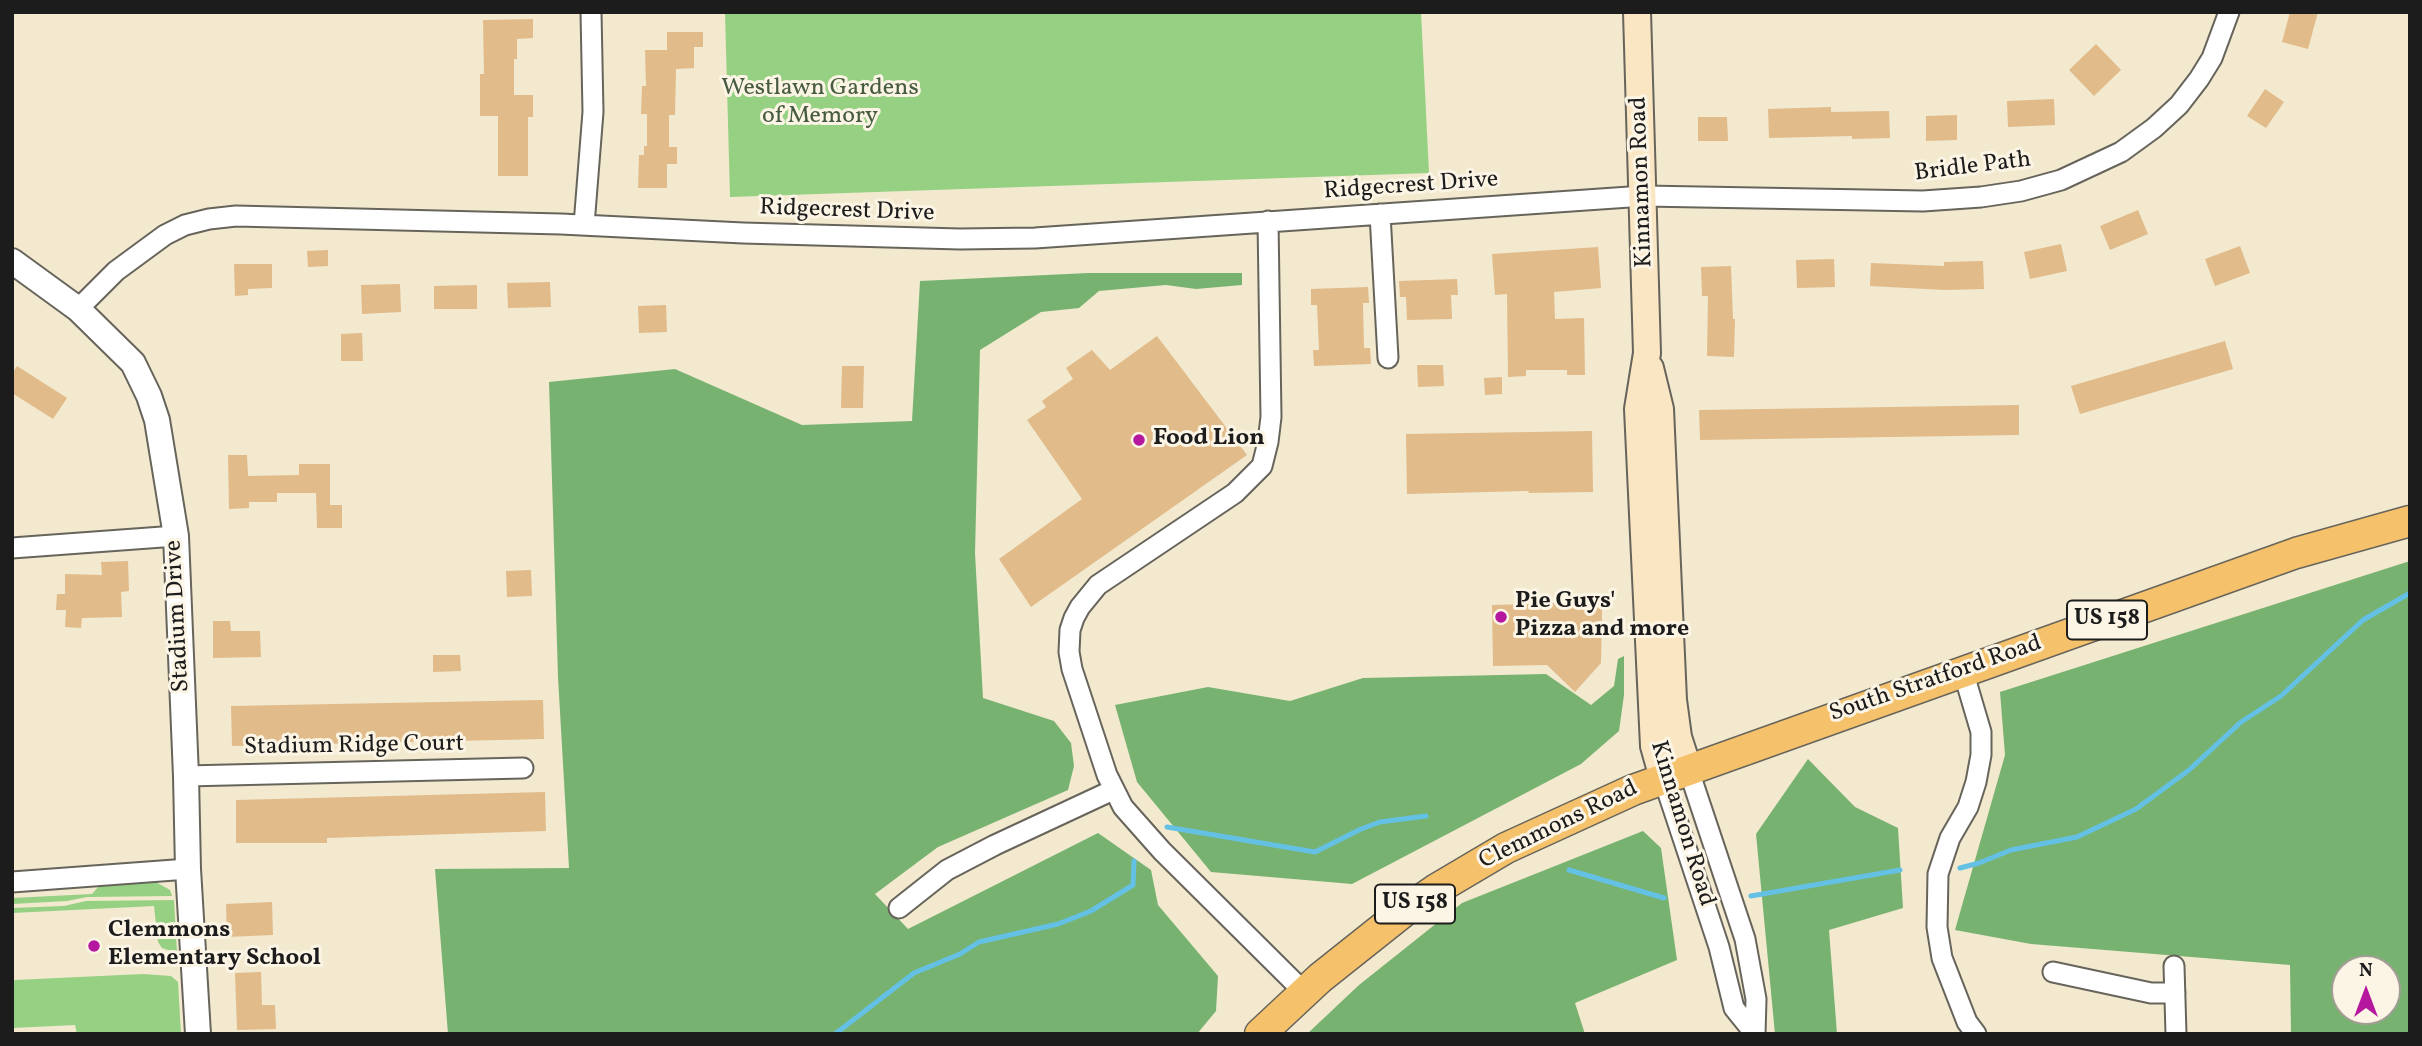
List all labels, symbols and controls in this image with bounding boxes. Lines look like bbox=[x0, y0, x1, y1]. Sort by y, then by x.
park label: Westlawn Gardens of Memory bbox=[721, 76, 919, 132]
street label: Kinnamon Road bbox=[1626, 96, 1660, 268]
street label: Bridle Path bbox=[1913, 147, 2033, 189]
street label: Ridgecrest Drive bbox=[1323, 167, 1499, 207]
street label: Ridgecrest Drive bbox=[759, 195, 935, 229]
place label: Food Lion bbox=[1153, 426, 1265, 454]
marker: Food Lion bbox=[1131, 432, 1147, 448]
street label: Stadium Drive bbox=[161, 539, 197, 693]
place label: Pie Guys' Pizza and more bbox=[1515, 589, 1689, 645]
road number: US 158 bbox=[2067, 600, 2147, 640]
marker: Pie Guys' Pizza and more bbox=[1493, 609, 1509, 625]
street label: South Stratford Road bbox=[1826, 630, 2046, 730]
street label: Stadium Ridge Court bbox=[244, 731, 464, 763]
street label: Kinnamon Road bbox=[1642, 738, 1720, 910]
street label: Clemmons Road bbox=[1475, 775, 1643, 877]
road number: US 158 bbox=[1375, 884, 1455, 923]
place label: Clemmons Elementary School bbox=[108, 918, 321, 974]
marker: Clemmons Elementary School bbox=[86, 938, 102, 954]
north arrow bbox=[2331, 955, 2401, 1025]
text: N bbox=[2359, 958, 2373, 984]

